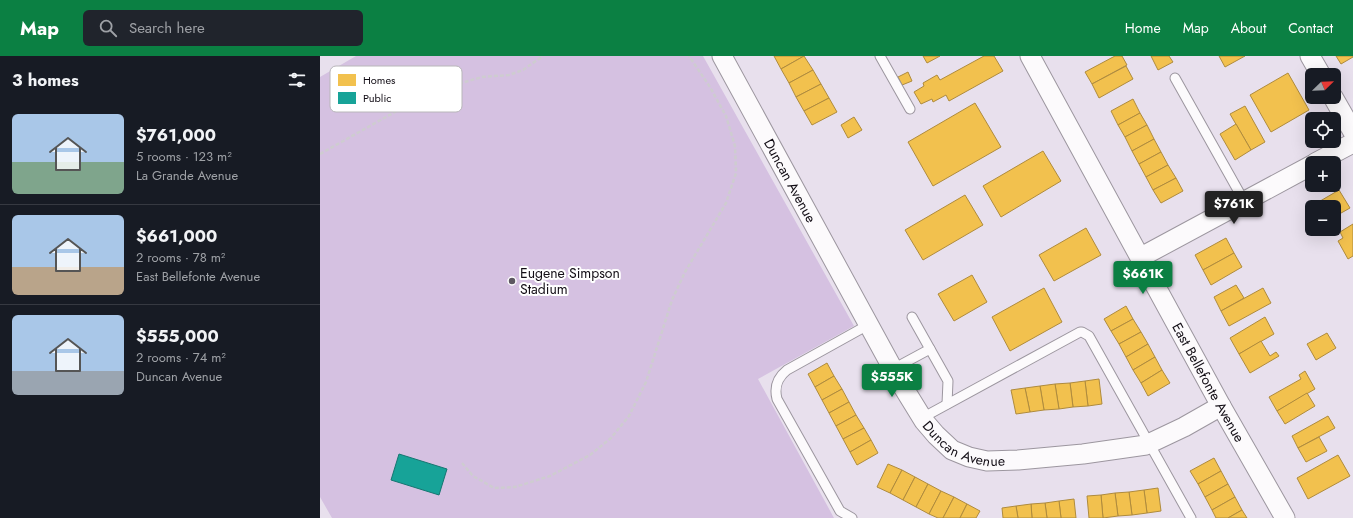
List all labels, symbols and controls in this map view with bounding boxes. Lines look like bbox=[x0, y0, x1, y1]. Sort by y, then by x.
search box bbox=[83, 10, 363, 46]
text: Map bbox=[20, 15, 59, 42]
icon: search bbox=[97, 17, 119, 39]
text: Search here bbox=[129, 17, 205, 39]
text: Home bbox=[1125, 18, 1161, 38]
text: Map bbox=[1183, 18, 1209, 38]
text: About bbox=[1231, 18, 1266, 38]
text: Contact bbox=[1288, 18, 1333, 38]
legend bbox=[330, 66, 462, 112]
text: 3 homes bbox=[12, 68, 79, 92]
north arrow bbox=[1305, 68, 1341, 104]
map controls bbox=[1305, 68, 1341, 236]
icon: filters bbox=[286, 69, 308, 91]
text: Homes bbox=[363, 72, 396, 88]
text: Public bbox=[363, 90, 392, 106]
button: locate bbox=[1305, 112, 1341, 148]
text: $761,000 bbox=[136, 123, 216, 147]
icon: home bbox=[44, 130, 92, 178]
street label: Duncan Avenue bbox=[759, 135, 821, 226]
text: 5 rooms · 123 m² bbox=[136, 147, 232, 166]
button: + bbox=[1305, 156, 1341, 192]
text: La Grande Avenue bbox=[136, 166, 238, 185]
pin: $761K bbox=[1206, 191, 1262, 225]
text: $761K bbox=[1214, 194, 1254, 213]
button: − bbox=[1305, 200, 1341, 236]
text: $661,000 bbox=[136, 224, 217, 248]
icon: home bbox=[44, 231, 92, 279]
text: 2 rooms · 78 m² bbox=[136, 248, 225, 267]
pin: $661K bbox=[1115, 261, 1171, 295]
place label: Eugene Simpson Stadium bbox=[520, 263, 620, 299]
text: $661K bbox=[1122, 264, 1164, 283]
text: East Bellefonte Avenue bbox=[136, 267, 260, 286]
marker: Eugene Simpson Stadium bbox=[507, 276, 517, 286]
street label: East Bellefonte Avenue bbox=[1167, 319, 1250, 446]
text: $555,000 bbox=[136, 324, 219, 348]
icon: home bbox=[44, 331, 92, 379]
text: 2 rooms · 74 m² bbox=[136, 348, 226, 367]
pin: $555K bbox=[864, 364, 920, 398]
text: Duncan Avenue bbox=[136, 367, 222, 386]
text: $555K bbox=[871, 367, 913, 386]
street label: Duncan Avenue bbox=[918, 416, 1005, 472]

